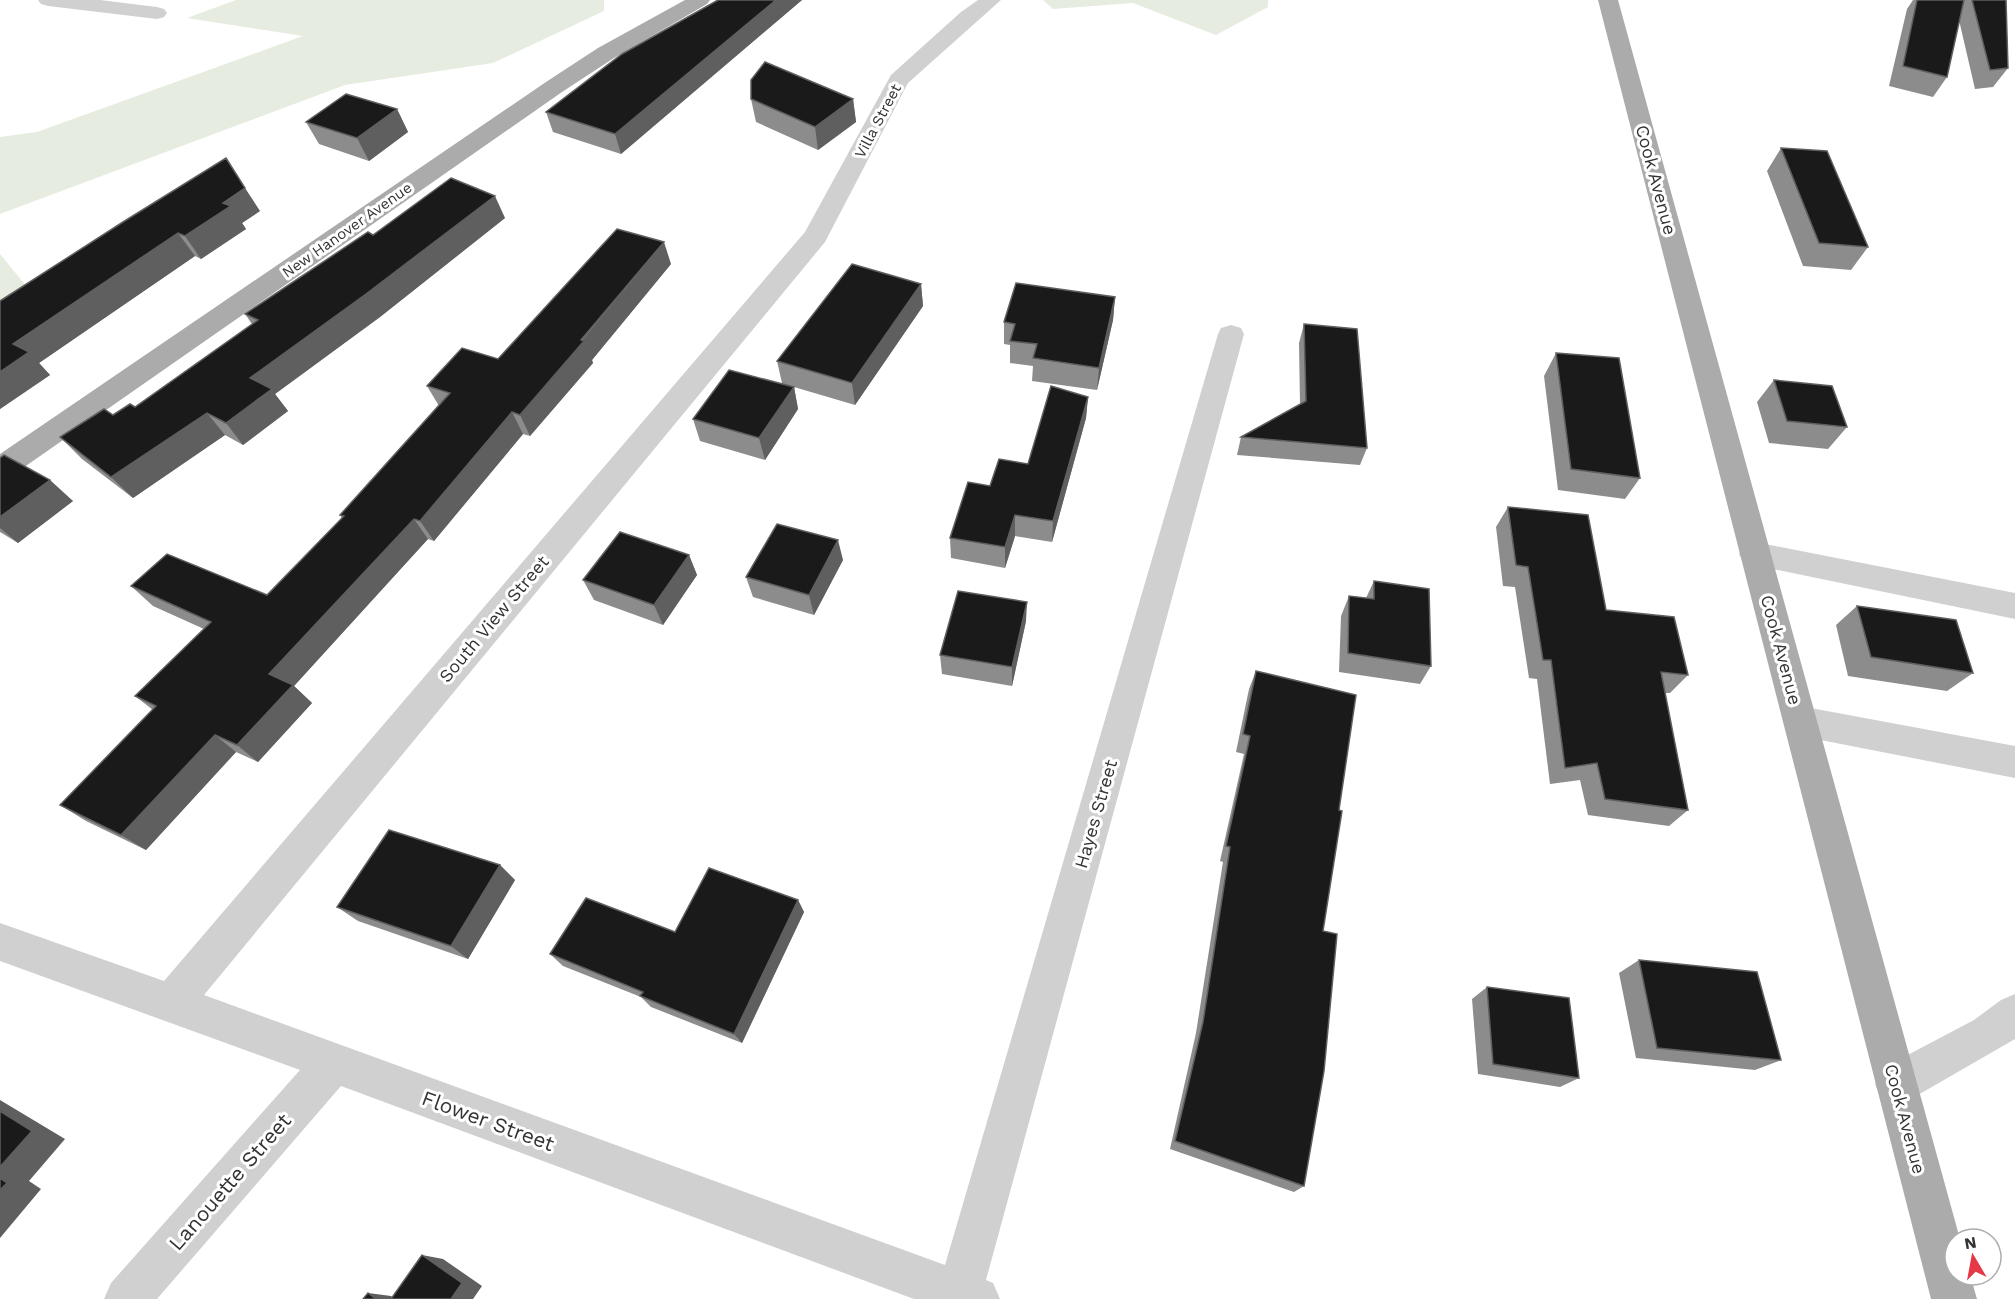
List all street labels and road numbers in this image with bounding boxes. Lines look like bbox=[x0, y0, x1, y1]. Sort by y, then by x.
street label: Villa Street bbox=[851, 80, 905, 161]
street label: Cook Avenue bbox=[1632, 123, 1681, 237]
street label: New Hanover Avenue bbox=[279, 178, 415, 282]
street label: South View Street bbox=[434, 551, 553, 686]
street label: Cook Avenue bbox=[1757, 593, 1806, 707]
street label: Hayes Street bbox=[1070, 757, 1121, 871]
street label: Cook Avenue bbox=[1881, 1062, 1930, 1176]
street label: Flower Street bbox=[418, 1085, 558, 1156]
street label: Lanouette Street bbox=[163, 1108, 296, 1255]

